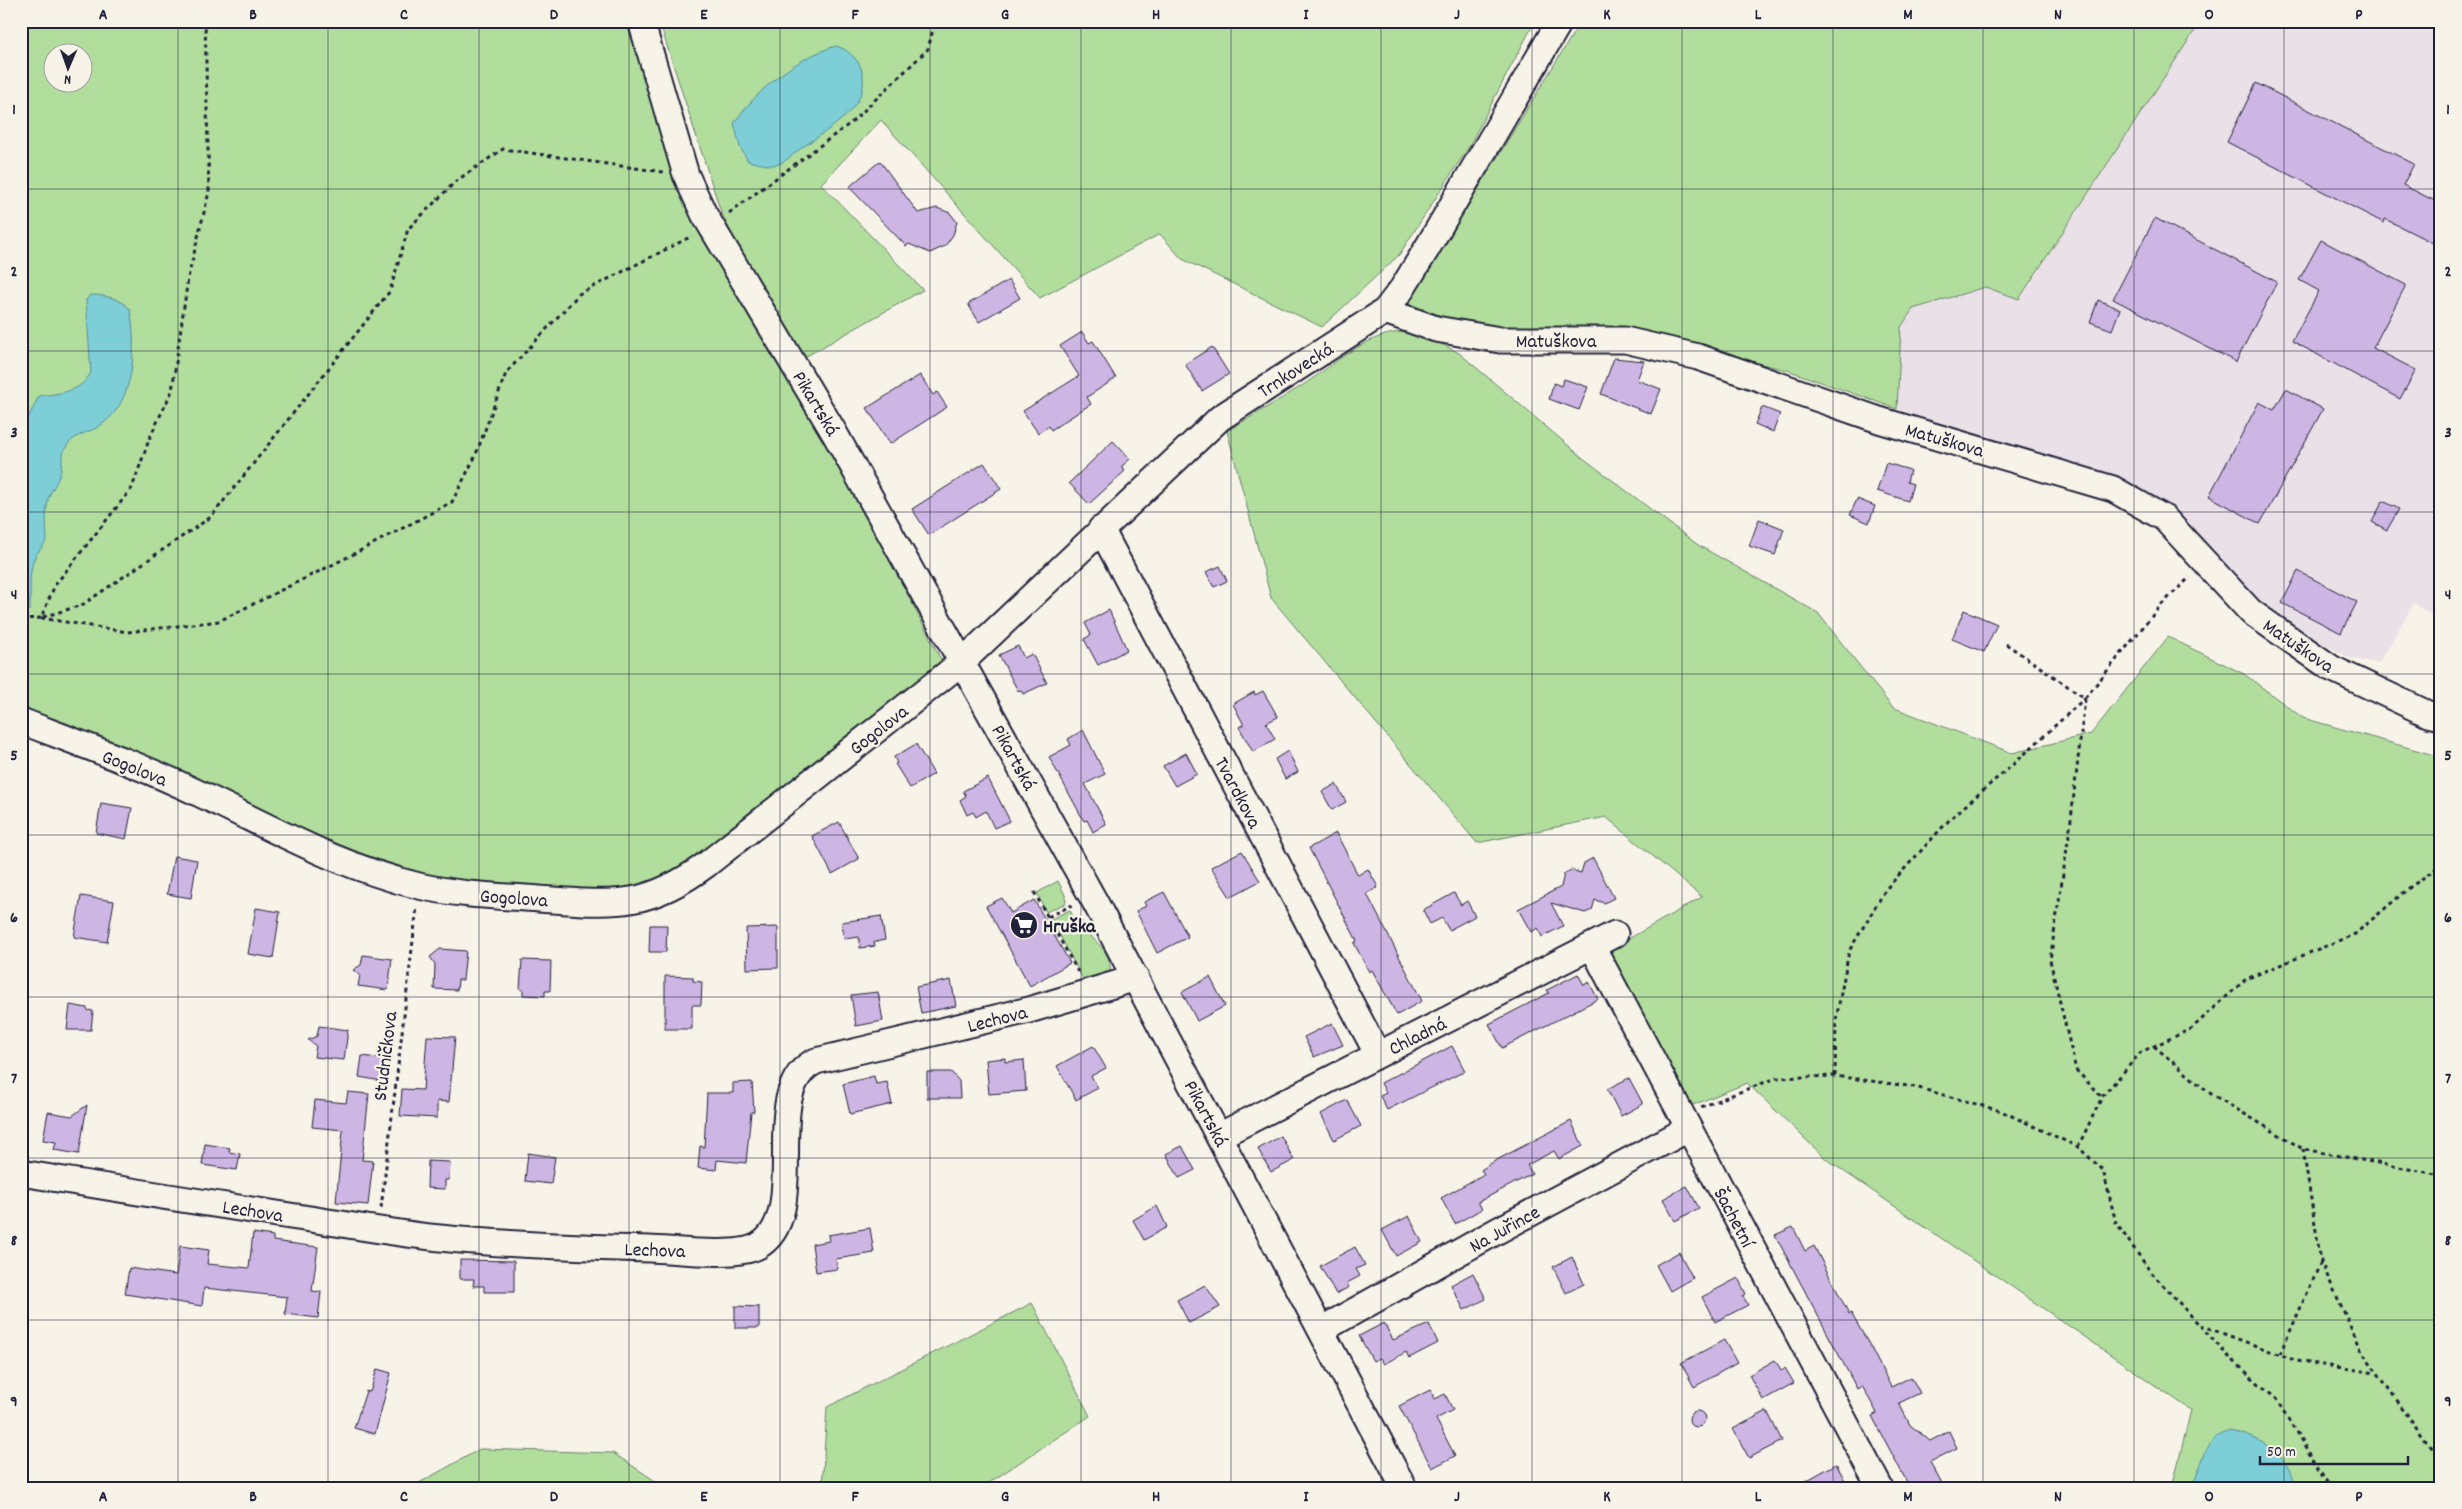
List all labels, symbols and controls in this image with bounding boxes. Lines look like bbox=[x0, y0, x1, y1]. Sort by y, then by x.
text: A bbox=[99, 4, 108, 27]
text: B bbox=[249, 4, 257, 27]
text: C bbox=[400, 4, 408, 27]
text: D bbox=[550, 4, 559, 27]
text: E bbox=[700, 4, 708, 27]
text: F bbox=[851, 4, 859, 27]
text: G bbox=[1001, 4, 1009, 27]
text: H bbox=[1152, 4, 1160, 27]
text: I bbox=[1304, 4, 1310, 27]
text: J bbox=[1454, 4, 1460, 27]
text: K bbox=[1603, 4, 1611, 27]
text: L bbox=[1755, 4, 1762, 27]
text: M bbox=[1903, 4, 1913, 27]
text: N bbox=[2054, 4, 2062, 27]
text: O bbox=[2204, 4, 2214, 27]
text: P bbox=[2355, 4, 2363, 27]
north arrow bbox=[42, 42, 92, 92]
text: N bbox=[64, 69, 71, 89]
text: 1 bbox=[12, 99, 16, 122]
text: 1 bbox=[2446, 99, 2450, 122]
text: 2 bbox=[11, 261, 18, 284]
text: 2 bbox=[2445, 261, 2452, 284]
street label: Matuškova bbox=[1516, 329, 1597, 357]
street label: Trnkovecká bbox=[1253, 337, 1340, 406]
street label: Pikartská bbox=[784, 367, 845, 443]
street label: Matuškova bbox=[1902, 417, 1987, 467]
text: 3 bbox=[10, 422, 18, 445]
text: 3 bbox=[2444, 422, 2452, 445]
text: 4 bbox=[11, 584, 17, 607]
text: 4 bbox=[2445, 584, 2451, 607]
street label: Matuškova bbox=[2256, 613, 2339, 682]
street label: Gogolova bbox=[844, 699, 916, 763]
street label: Pikartská bbox=[983, 720, 1042, 797]
street label: Gogolova bbox=[97, 744, 171, 796]
text: 5 bbox=[10, 745, 18, 768]
text: 5 bbox=[2444, 745, 2452, 768]
street label: Tvardkova bbox=[1206, 753, 1267, 835]
street label: Gogolova bbox=[479, 884, 549, 916]
text: 6 bbox=[10, 907, 18, 930]
text: 6 bbox=[2444, 907, 2452, 930]
supermarket icon: Hruška bbox=[1009, 910, 1039, 940]
place label: Hruška bbox=[1043, 914, 1096, 942]
street label: Lechova bbox=[965, 1000, 1031, 1042]
street label: Studničkova bbox=[368, 1009, 406, 1103]
street label: Chladná bbox=[1384, 1011, 1452, 1064]
text: 7 bbox=[11, 1068, 17, 1091]
text: 7 bbox=[2445, 1068, 2451, 1091]
street label: Pikartská bbox=[1175, 1076, 1234, 1153]
street label: Šachetní bbox=[1705, 1184, 1760, 1254]
street label: Lechova bbox=[220, 1194, 285, 1232]
street label: Na Juřince bbox=[1465, 1200, 1546, 1261]
text: 8 bbox=[11, 1230, 18, 1253]
text: 8 bbox=[2445, 1230, 2452, 1253]
street label: Lechova bbox=[624, 1237, 686, 1267]
text: 9 bbox=[10, 1391, 18, 1414]
text: 9 bbox=[2444, 1391, 2452, 1414]
scale bar bbox=[2260, 1434, 2407, 1466]
text: 50 m bbox=[2267, 1442, 2296, 1464]
text: A bbox=[99, 1486, 108, 1509]
text: B bbox=[249, 1486, 257, 1509]
text: C bbox=[400, 1486, 408, 1509]
text: D bbox=[550, 1486, 559, 1509]
text: E bbox=[700, 1486, 708, 1509]
text: F bbox=[851, 1486, 859, 1509]
text: G bbox=[1001, 1486, 1009, 1509]
text: H bbox=[1152, 1486, 1160, 1509]
text: I bbox=[1304, 1486, 1310, 1509]
text: J bbox=[1454, 1486, 1460, 1509]
text: K bbox=[1603, 1486, 1611, 1509]
text: L bbox=[1755, 1486, 1762, 1509]
text: M bbox=[1903, 1486, 1913, 1509]
text: N bbox=[2054, 1486, 2062, 1509]
text: O bbox=[2204, 1486, 2214, 1509]
text: P bbox=[2355, 1486, 2363, 1509]

